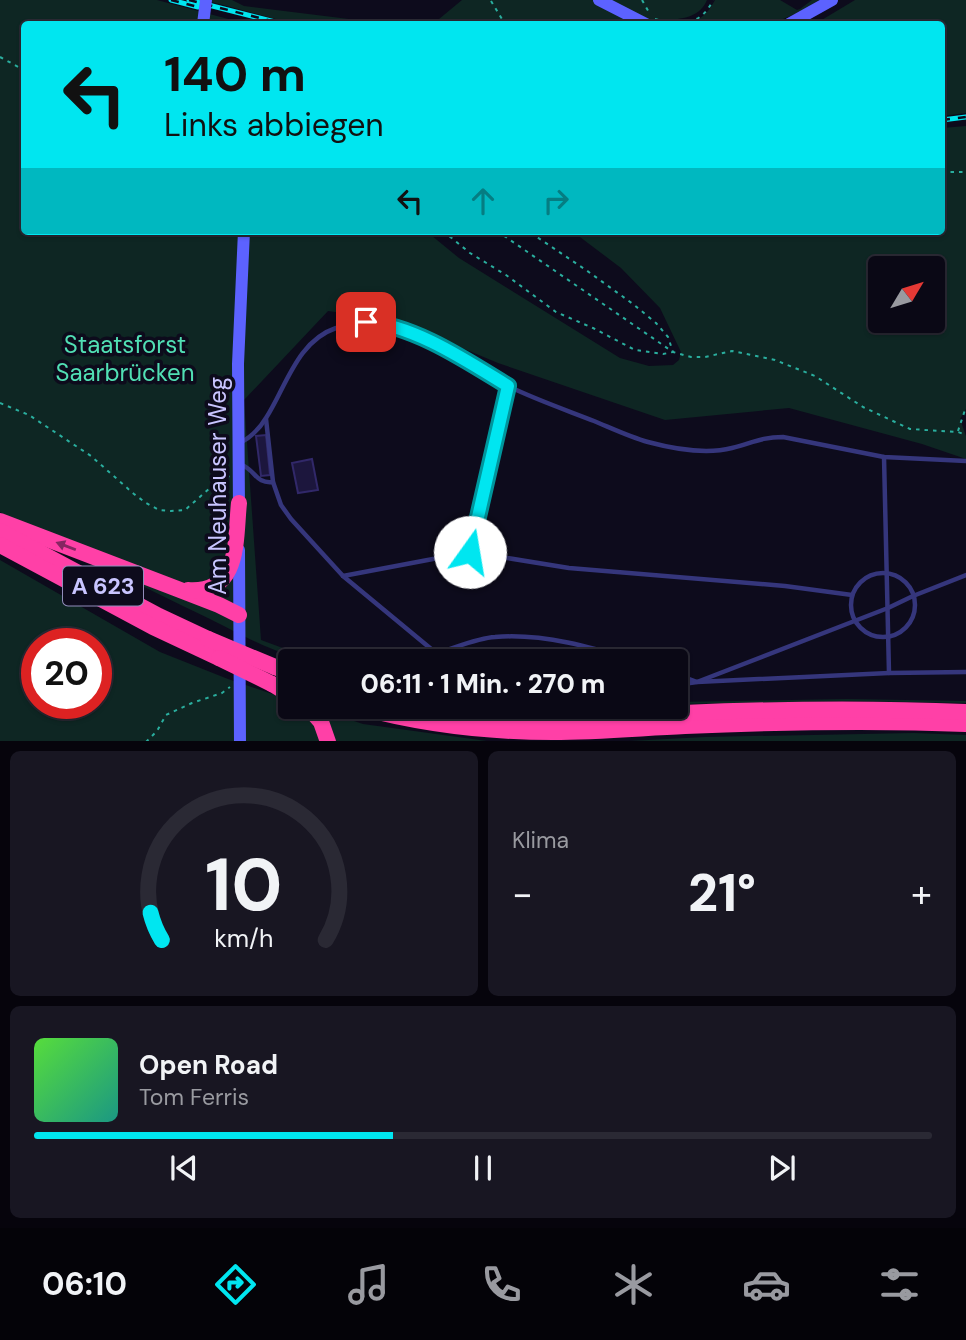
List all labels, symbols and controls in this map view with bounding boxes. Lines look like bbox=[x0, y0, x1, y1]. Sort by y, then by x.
text: 140 m bbox=[164, 42, 306, 106]
icon: left bbox=[49, 49, 140, 140]
text: Links abbiegen bbox=[164, 104, 384, 146]
icon: left bbox=[391, 182, 429, 220]
icon: ahead bbox=[464, 182, 502, 220]
icon: right bbox=[537, 182, 575, 220]
north arrow bbox=[868, 256, 945, 332]
map controls bbox=[868, 256, 945, 333]
pin bbox=[336, 292, 396, 352]
icon: arrive bbox=[347, 303, 385, 341]
park label: Staatsforst Saarbrücken bbox=[56, 329, 194, 388]
street label: Am Neuhauser Weg bbox=[202, 377, 233, 595]
position arrow bbox=[433, 515, 507, 589]
one-way arrow bbox=[55, 540, 76, 551]
road number: A 623 bbox=[63, 566, 143, 606]
speed limit sign: 20 bbox=[21, 628, 112, 719]
text: 06:11 · 1 Min. · 270 m bbox=[361, 667, 605, 701]
text: Klima bbox=[512, 825, 569, 855]
text: 10 bbox=[205, 838, 283, 933]
text: 21° bbox=[688, 859, 756, 927]
text: − bbox=[512, 869, 533, 919]
text: + bbox=[911, 869, 932, 919]
text: km/h bbox=[214, 921, 274, 954]
text: Open Road bbox=[139, 1048, 278, 1082]
text: Tom Ferris bbox=[139, 1082, 249, 1112]
icon: previous bbox=[165, 1149, 203, 1187]
icon: pause bbox=[464, 1149, 502, 1187]
icon: next bbox=[763, 1149, 801, 1187]
icon: directions bbox=[211, 1260, 260, 1309]
icon: music bbox=[344, 1260, 393, 1309]
icon: phone bbox=[477, 1260, 526, 1309]
icon: climate bbox=[609, 1260, 658, 1309]
icon: car bbox=[742, 1260, 791, 1309]
icon: filters bbox=[875, 1260, 924, 1309]
text: 06:10 bbox=[42, 1263, 127, 1305]

